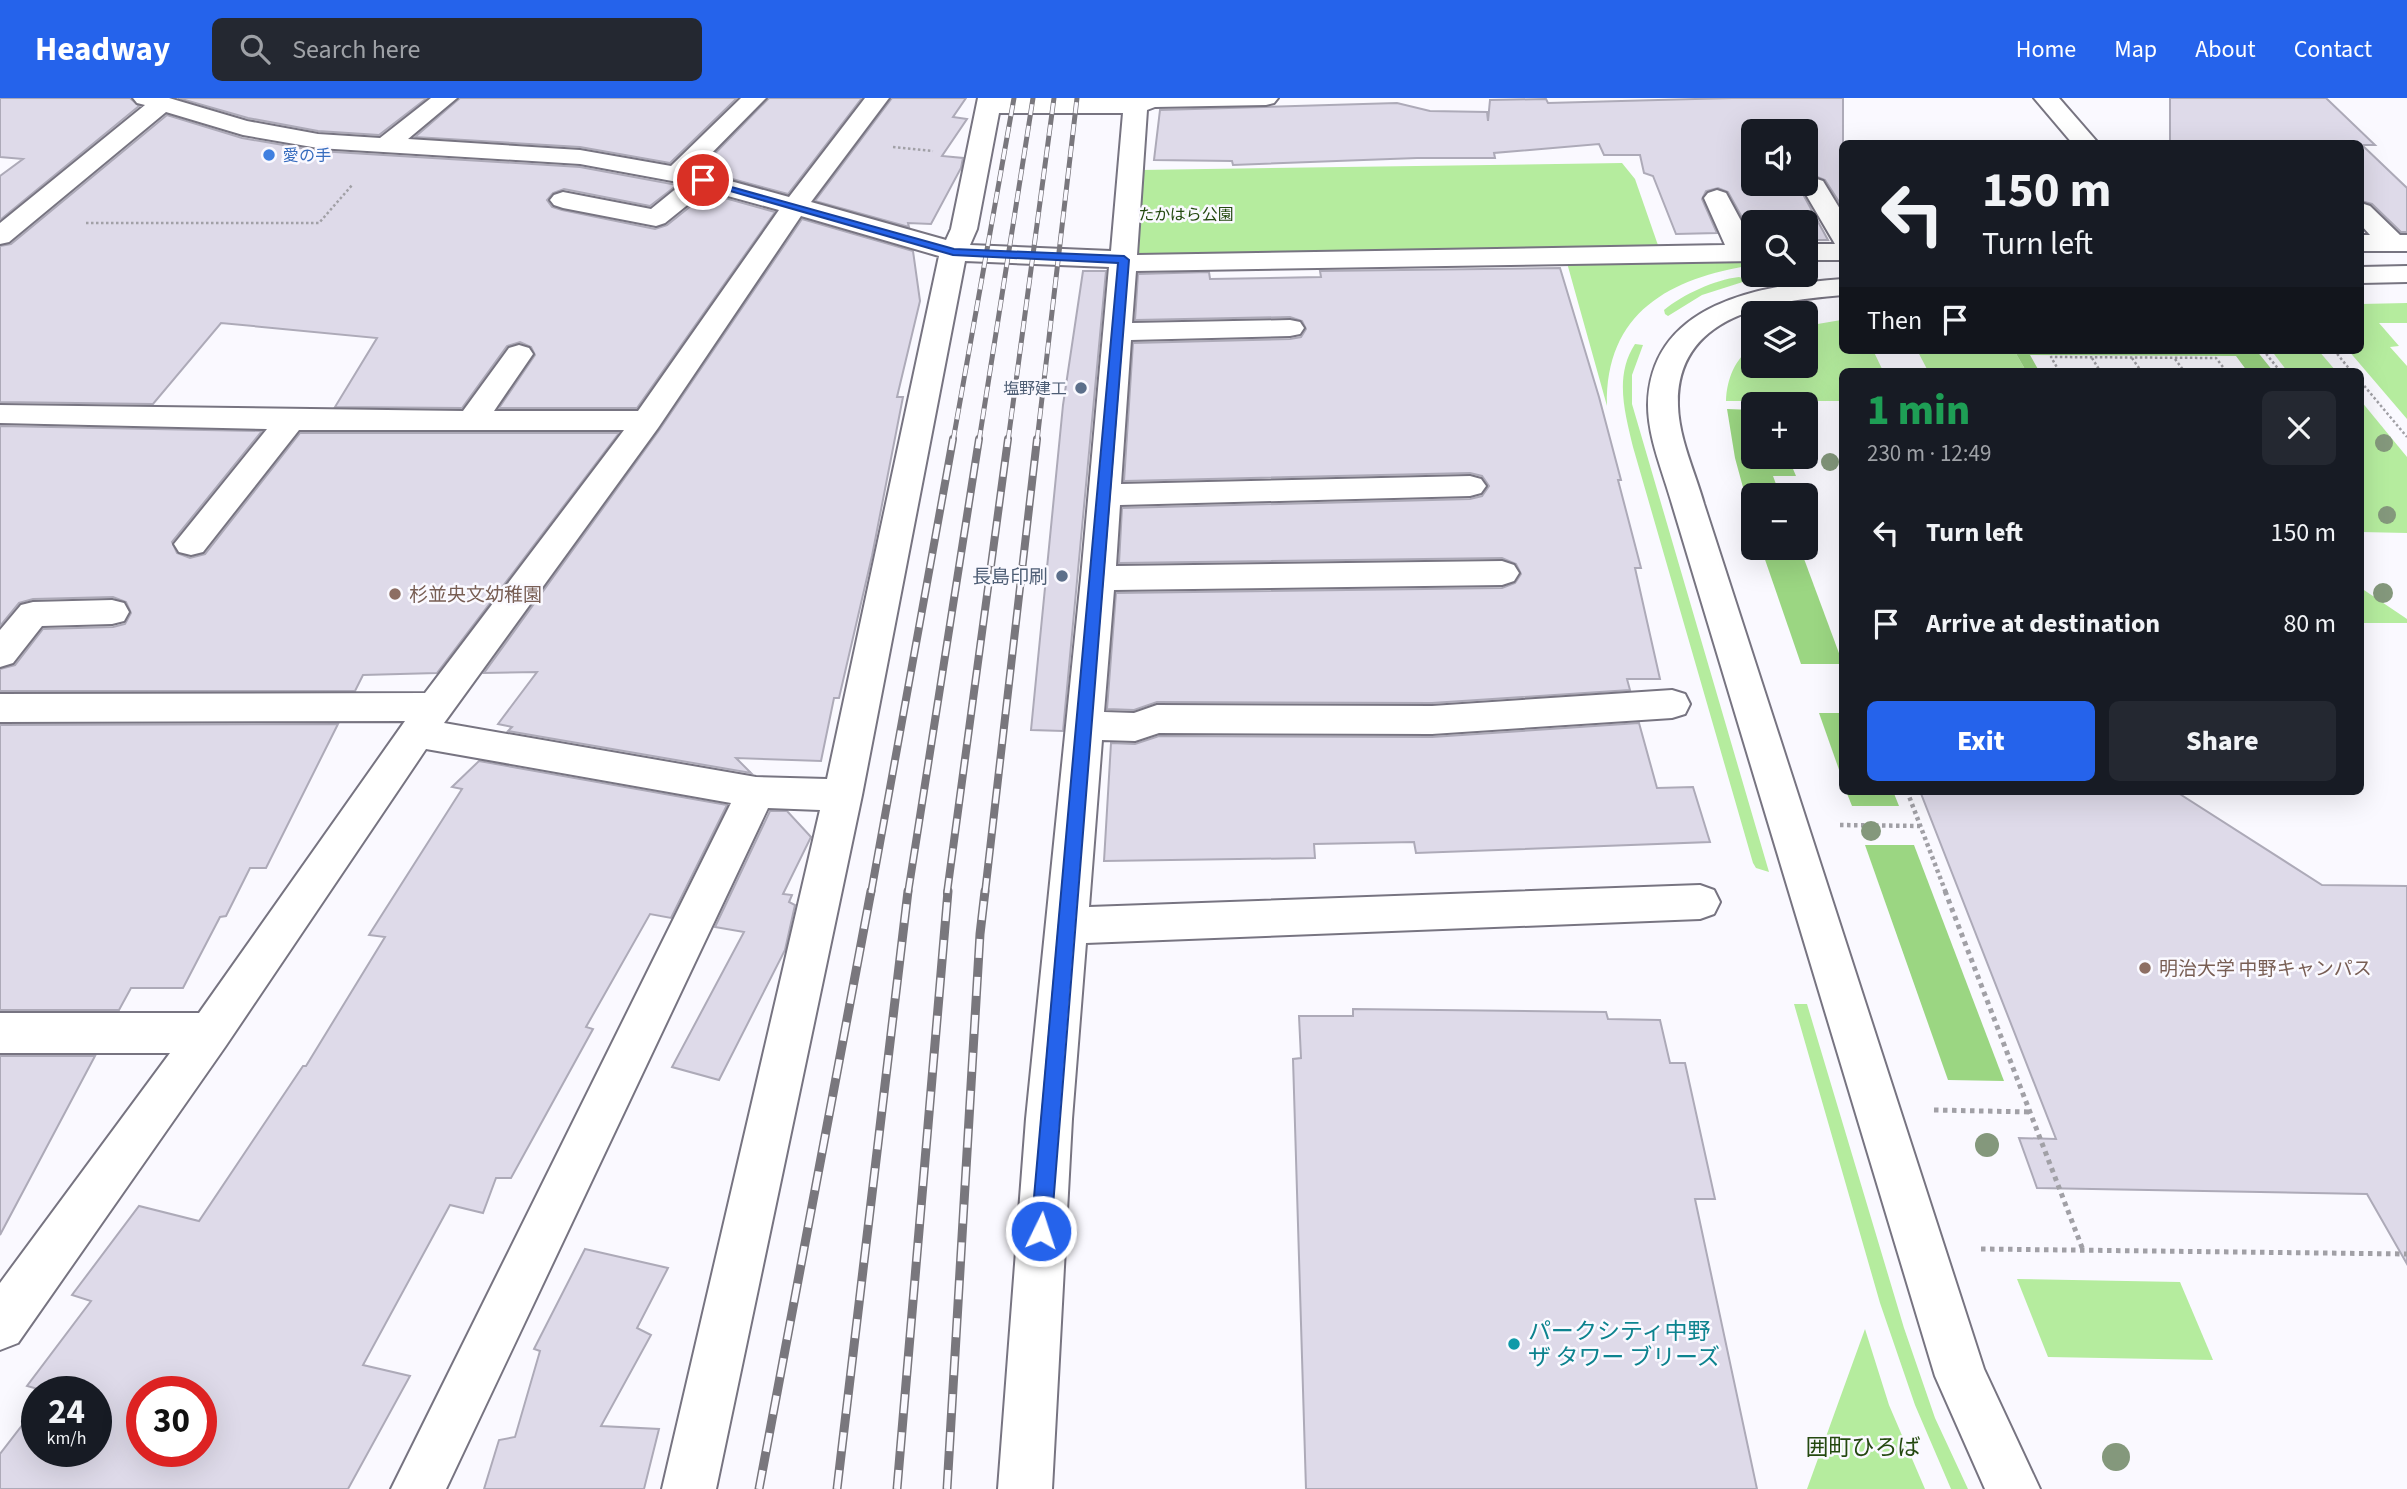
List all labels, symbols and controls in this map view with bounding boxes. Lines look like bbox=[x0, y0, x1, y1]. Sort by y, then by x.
search box bbox=[212, 18, 702, 81]
text: Headway bbox=[35, 26, 170, 73]
icon: search bbox=[236, 30, 274, 68]
text: Search here bbox=[292, 31, 420, 68]
text: Home bbox=[2016, 32, 2076, 67]
text: Map bbox=[2114, 32, 2157, 67]
text: About bbox=[2195, 32, 2256, 67]
text: Contact bbox=[2294, 32, 2372, 67]
map controls bbox=[1741, 119, 1818, 560]
button: sound bbox=[1741, 119, 1818, 196]
place label: 愛の手 bbox=[283, 145, 331, 167]
marker: 愛の手 bbox=[261, 147, 277, 163]
pin bbox=[673, 150, 733, 210]
text: 150 m bbox=[1982, 156, 2111, 226]
icon: arrive bbox=[684, 161, 722, 199]
icon: left bbox=[1867, 168, 1958, 259]
park label: たかはら公園 bbox=[1138, 204, 1234, 226]
button: search bbox=[1741, 210, 1818, 287]
text: Turn left bbox=[1982, 221, 2093, 267]
button: layers bbox=[1741, 301, 1818, 378]
icon: arrive bbox=[1936, 301, 1974, 339]
text: Then bbox=[1867, 302, 1922, 339]
place label: 塩野建工 bbox=[1003, 378, 1067, 400]
marker: 塩野建工 bbox=[1073, 380, 1089, 396]
text: 1 min bbox=[1867, 381, 1970, 441]
button: close bbox=[2262, 391, 2336, 465]
button: + bbox=[1741, 392, 1818, 469]
text: 230 m · 12:49 bbox=[1867, 437, 1991, 470]
button: − bbox=[1741, 483, 1818, 560]
icon: left bbox=[1867, 514, 1905, 552]
text: Turn left bbox=[1926, 514, 2023, 551]
text: 150 m bbox=[2270, 514, 2336, 551]
place label: 長島印刷 bbox=[972, 564, 1048, 591]
marker: 長島印刷 bbox=[1054, 568, 1070, 584]
place label: 杉並央文幼稚園 bbox=[409, 582, 542, 609]
marker: 杉並央文幼稚園 bbox=[387, 586, 403, 602]
icon: arrive bbox=[1867, 605, 1905, 643]
text: Arrive at destination bbox=[1926, 605, 2160, 642]
text: 80 m bbox=[2283, 605, 2336, 642]
button: Exit bbox=[1867, 701, 2095, 781]
button: Share bbox=[2109, 701, 2336, 781]
place label: 明治大学 中野キャンパス bbox=[2159, 956, 2372, 983]
marker: 明治大学 中野キャンパス bbox=[2137, 960, 2153, 976]
position arrow bbox=[1004, 1194, 1078, 1268]
place label: パークシティ中野 ザ タワー ブリーズ bbox=[1528, 1315, 1720, 1374]
marker: パークシティ中野 ザ タワー ブリーズ bbox=[1506, 1336, 1522, 1352]
speed limit sign: 30 bbox=[126, 1376, 217, 1467]
text: 24 bbox=[48, 1387, 85, 1437]
text: km/h bbox=[47, 1426, 86, 1451]
park label: 囲町ひろば bbox=[1806, 1431, 1921, 1464]

